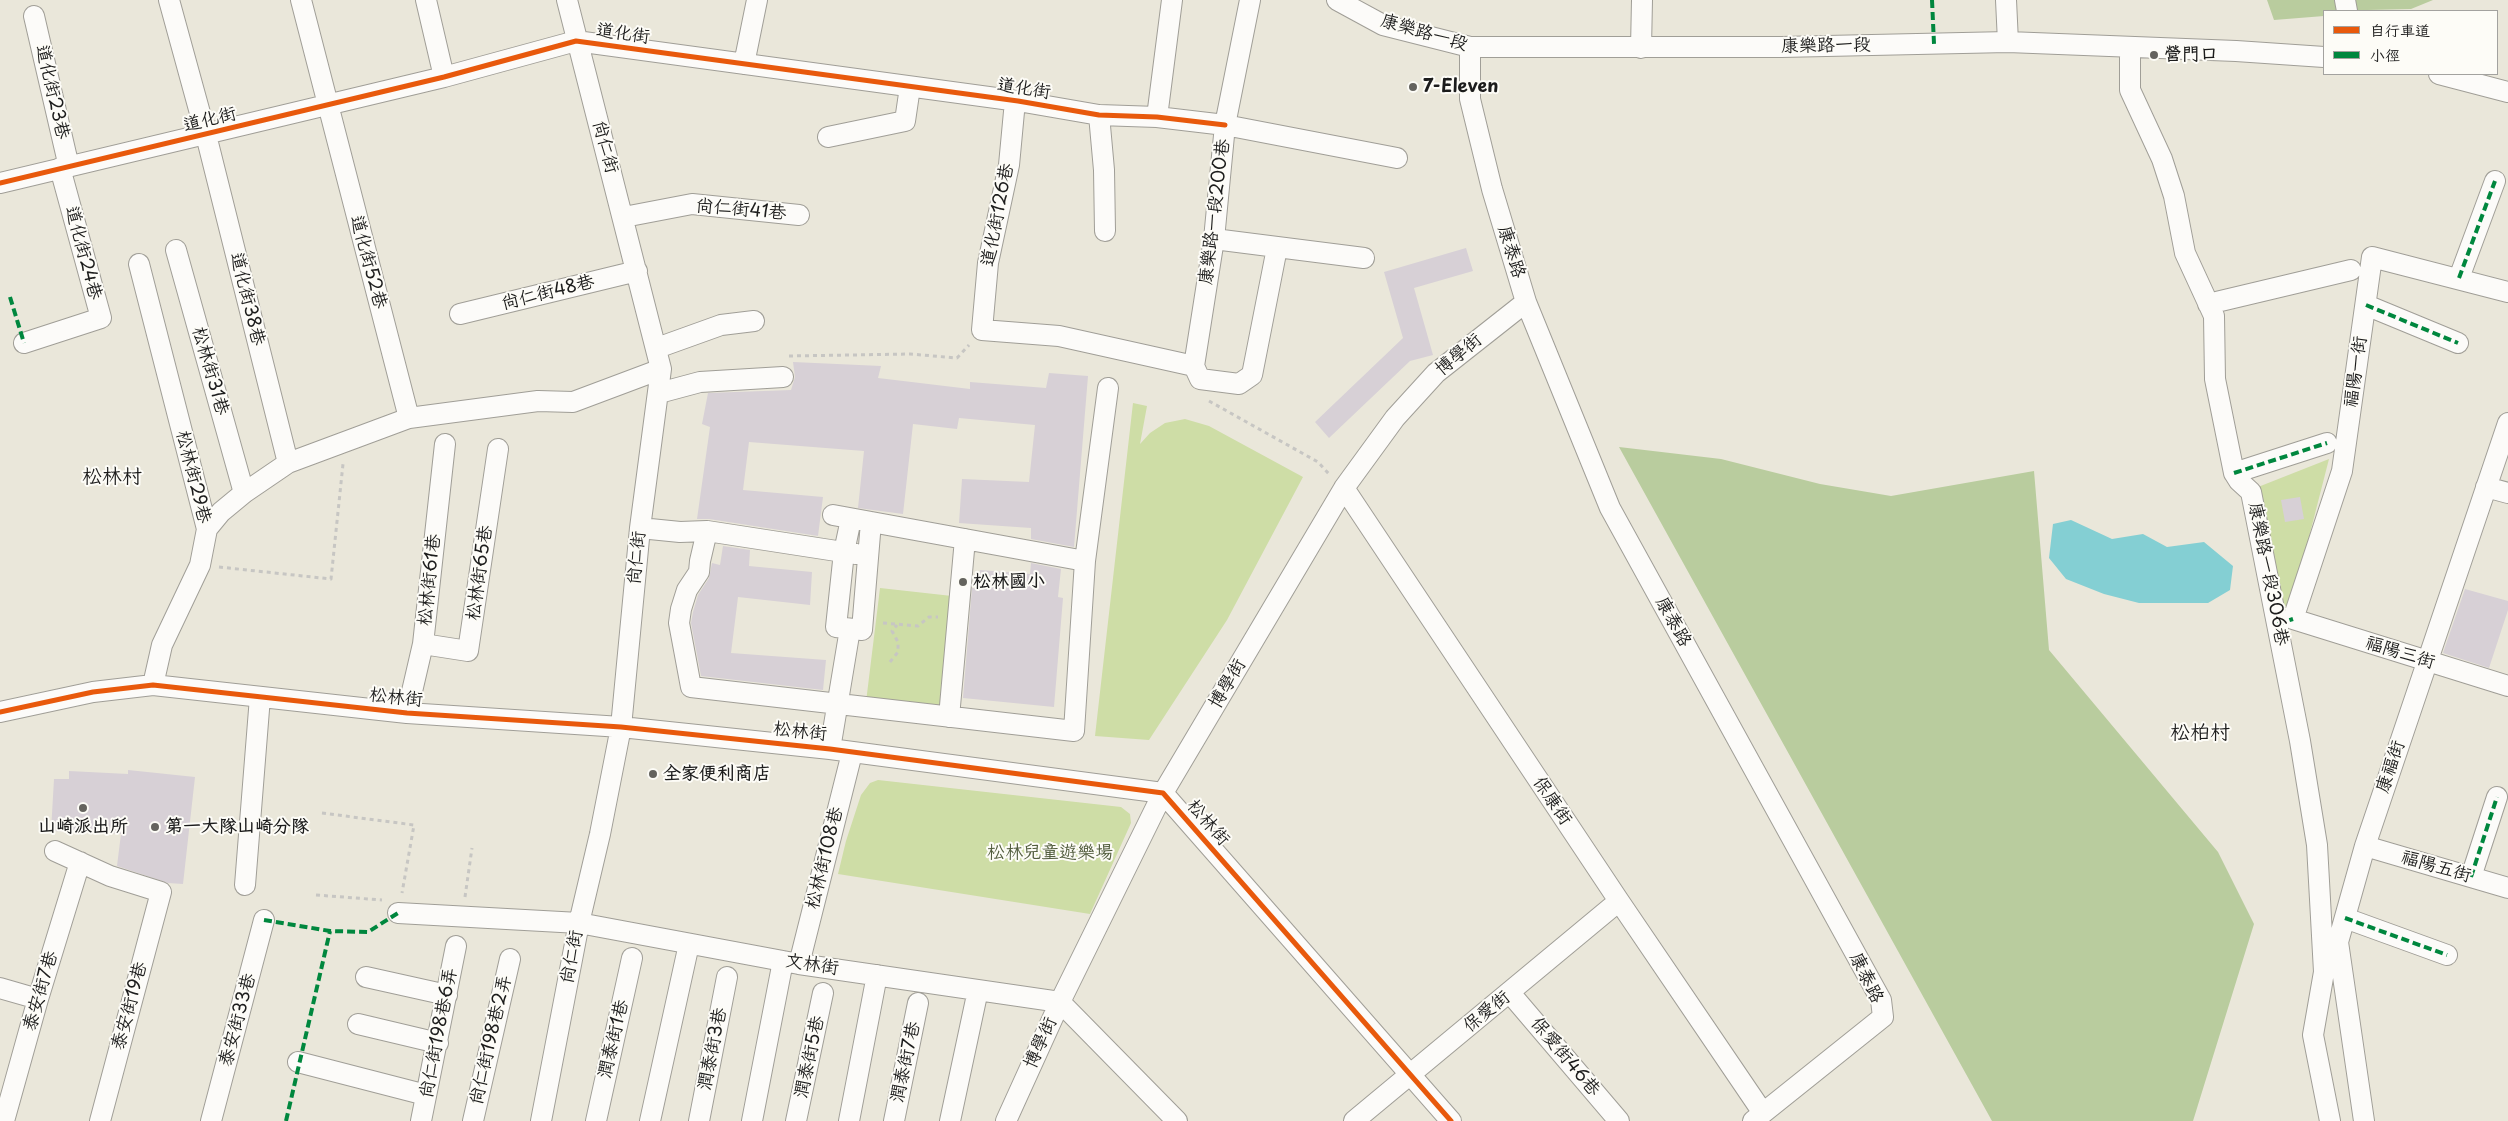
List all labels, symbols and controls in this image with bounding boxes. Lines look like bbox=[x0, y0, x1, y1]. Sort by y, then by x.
street label: 康樂路一段 bbox=[1378, 10, 1470, 56]
legend bbox=[2323, 10, 2498, 75]
text: 自行車道 bbox=[2370, 18, 2430, 41]
street label: 道化街 bbox=[595, 20, 651, 48]
street label: 康樂路一段 bbox=[1781, 34, 1871, 58]
street label: 道化街23巷 bbox=[31, 43, 73, 141]
text: 小徑 bbox=[2370, 43, 2400, 66]
place label: 營門口 bbox=[2164, 44, 2218, 66]
marker: 營門口 bbox=[2148, 49, 2160, 61]
street label: 道化街 bbox=[996, 74, 1052, 104]
place label: 7-Eleven bbox=[1423, 76, 1498, 98]
marker: 7-Eleven bbox=[1407, 81, 1419, 93]
street label: 道化街 bbox=[181, 103, 239, 137]
street label: 尚仁街 bbox=[588, 118, 622, 176]
street label: 康樂路一段200巷 bbox=[1195, 138, 1235, 286]
street label: 道化街126巷 bbox=[977, 162, 1019, 268]
street label: 尚仁街41巷 bbox=[695, 195, 787, 225]
street label: 道化街24巷 bbox=[60, 204, 106, 302]
street label: 道化街52巷 bbox=[345, 213, 391, 311]
street label: 康泰路 bbox=[1493, 223, 1529, 281]
street label: 道化街38巷 bbox=[225, 250, 269, 348]
street label: 尚仁街48巷 bbox=[499, 271, 597, 315]
street label: 松林街31巷 bbox=[187, 324, 233, 418]
street label: 博學街 bbox=[1431, 329, 1487, 381]
street label: 福陽一街 bbox=[2340, 335, 2372, 409]
street label: 松林街29巷 bbox=[171, 428, 215, 526]
district label: 松林村 bbox=[82, 465, 142, 489]
street label: 康樂路一段306巷 bbox=[2244, 500, 2292, 648]
street label: 松林街65巷 bbox=[463, 524, 497, 622]
street label: 尚仁街 bbox=[623, 530, 651, 586]
street label: 松林街61巷 bbox=[414, 533, 446, 627]
place label: 松林國小 bbox=[973, 571, 1045, 593]
marker: 松林國小 bbox=[957, 576, 969, 588]
street label: 康泰路 bbox=[1650, 593, 1696, 651]
street label: 福陽三街 bbox=[2362, 632, 2438, 674]
street label: 博學街 bbox=[1205, 655, 1251, 713]
street label: 松林街 bbox=[368, 684, 424, 712]
street label: 松林街 bbox=[772, 718, 828, 746]
district label: 松柏村 bbox=[2170, 721, 2230, 745]
street label: 康福街 bbox=[2372, 738, 2410, 796]
place label: 全家便利商店 bbox=[663, 763, 771, 785]
marker: 全家便利商店 bbox=[647, 768, 659, 780]
street label: 保康街 bbox=[1528, 773, 1576, 829]
street label: 松林街 bbox=[1182, 796, 1234, 850]
marker: 山崎派出所 bbox=[77, 802, 89, 814]
street label: 松林街108巷 bbox=[802, 805, 848, 911]
place label: 山崎派出所 bbox=[38, 816, 128, 838]
place label: 第一大隊山崎分隊 bbox=[165, 816, 309, 838]
marker: 第一大隊山崎分隊 bbox=[149, 821, 161, 833]
park label: 松林兒童遊樂場 bbox=[987, 842, 1113, 864]
street label: 福陽五街 bbox=[2398, 847, 2474, 887]
street label: 尚仁街 bbox=[556, 928, 588, 986]
street label: 泰安街7巷 bbox=[19, 948, 63, 1034]
street label: 康泰路 bbox=[1844, 949, 1888, 1007]
street label: 文林街 bbox=[784, 950, 840, 980]
street label: 泰安街19巷 bbox=[108, 959, 152, 1053]
street label: 尚仁街198巷6弄 bbox=[416, 966, 462, 1100]
street label: 泰安街33巷 bbox=[215, 971, 261, 1069]
street label: 尚仁街198巷2弄 bbox=[466, 973, 516, 1107]
street label: 保愛街 bbox=[1459, 987, 1515, 1037]
street label: 潤泰街1巷 bbox=[594, 998, 634, 1080]
street label: 潤泰街3巷 bbox=[694, 1006, 732, 1092]
street label: 保愛街46巷 bbox=[1526, 1013, 1604, 1101]
street label: 潤泰街5巷 bbox=[791, 1014, 829, 1100]
street label: 博學街 bbox=[1020, 1014, 1062, 1072]
street label: 潤泰街7巷 bbox=[887, 1020, 925, 1104]

